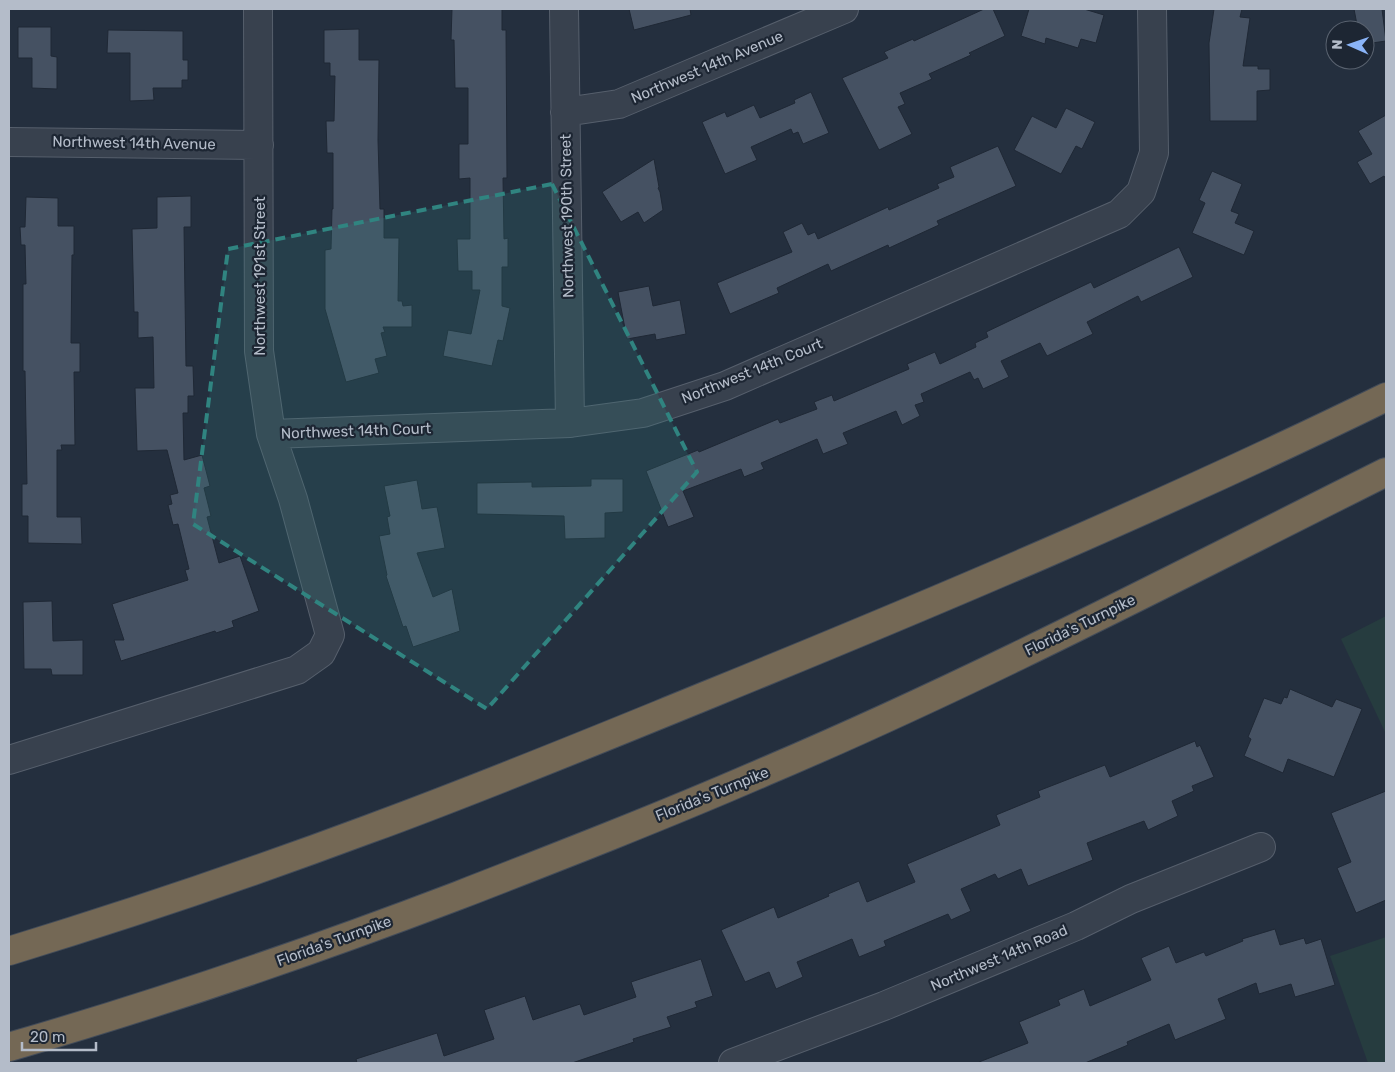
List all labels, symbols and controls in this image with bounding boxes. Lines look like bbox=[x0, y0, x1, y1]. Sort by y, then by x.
north arrow bbox=[1325, 20, 1375, 70]
street label: Northwest 14th Avenue bbox=[628, 27, 786, 107]
text: N bbox=[1329, 39, 1346, 50]
street label: Northwest 14th Avenue bbox=[52, 133, 216, 153]
street label: Northwest 190th Street bbox=[557, 134, 577, 298]
street label: Northwest 191st Street bbox=[251, 196, 269, 356]
street label: Northwest 14th Court bbox=[679, 334, 825, 408]
street label: Northwest 14th Court bbox=[280, 419, 432, 443]
street label: Florida's Turnpike bbox=[1022, 590, 1138, 660]
street label: Florida's Turnpike bbox=[653, 763, 771, 825]
street label: Florida's Turnpike bbox=[274, 912, 394, 970]
street label: Northwest 14th Road bbox=[928, 921, 1070, 995]
scale bar bbox=[22, 1020, 96, 1052]
text: 20 m bbox=[30, 1028, 65, 1046]

